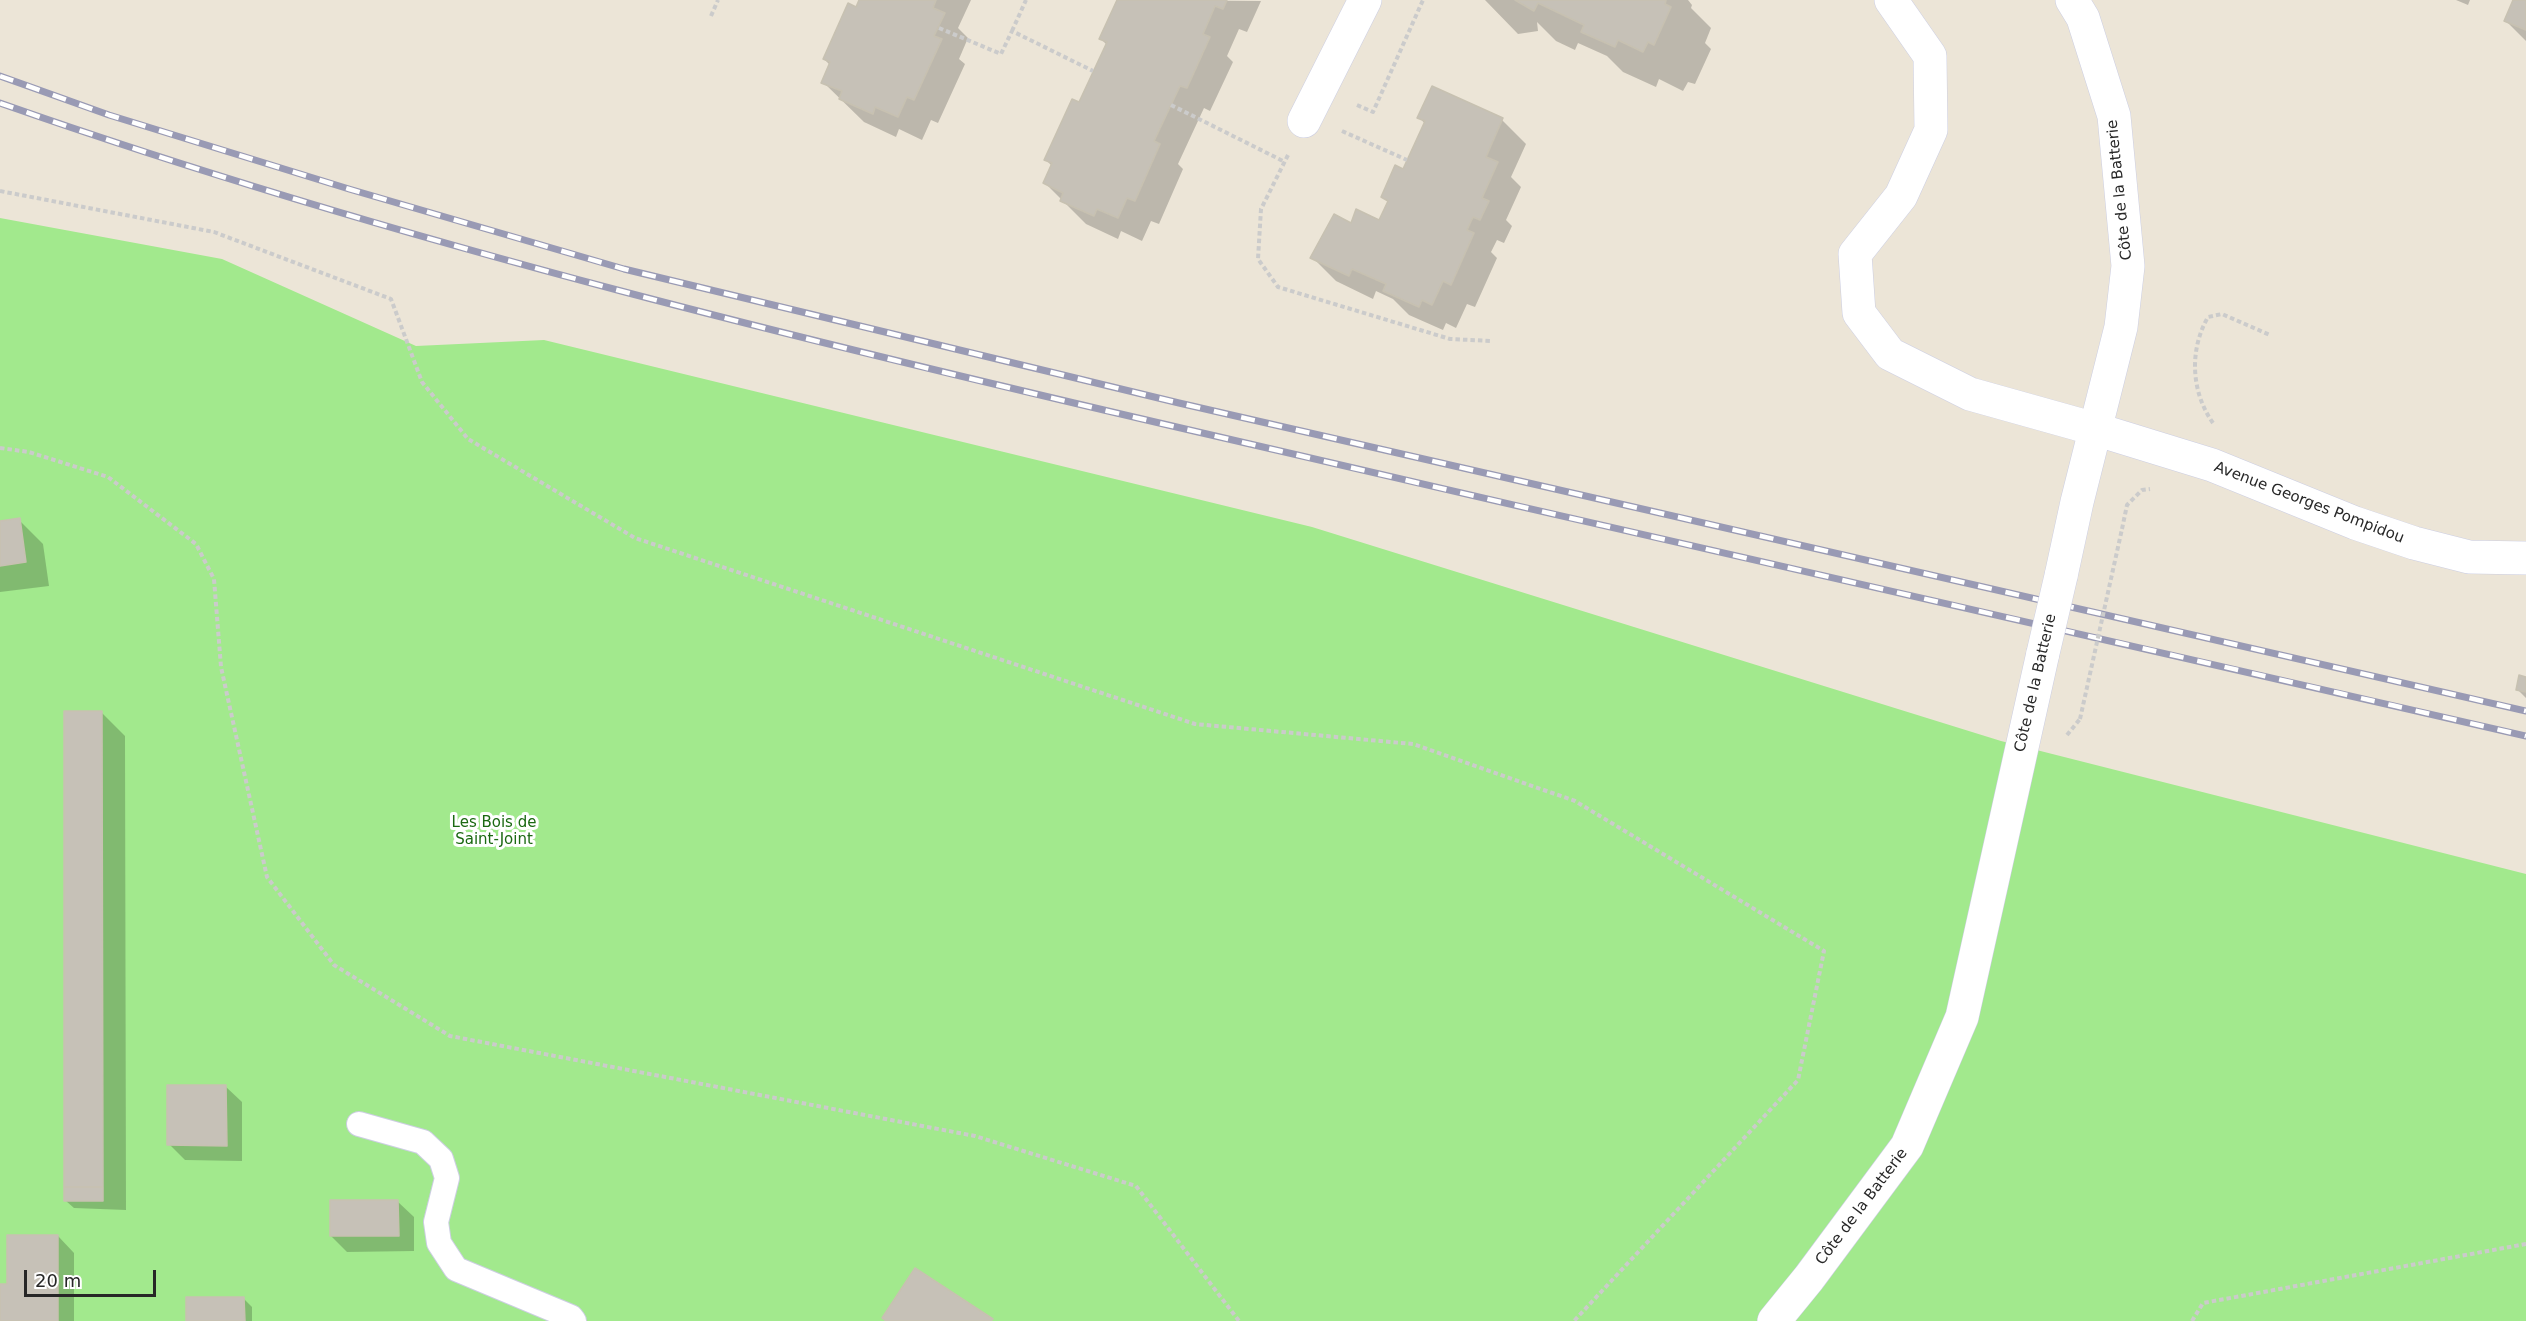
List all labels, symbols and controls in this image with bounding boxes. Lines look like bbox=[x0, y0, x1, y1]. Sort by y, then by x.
street label: Côte de la Batterie bbox=[2104, 119, 2136, 261]
street label: Avenue Georges Pompidou bbox=[2212, 458, 2406, 548]
street label: Côte de la Batterie bbox=[2011, 612, 2061, 754]
park label: Les Bois de Saint-Joint bbox=[452, 814, 536, 849]
street label: Côte de la Batterie bbox=[1812, 1145, 1912, 1269]
scale bar bbox=[27, 1258, 159, 1296]
text: 20 m bbox=[35, 1270, 81, 1291]

